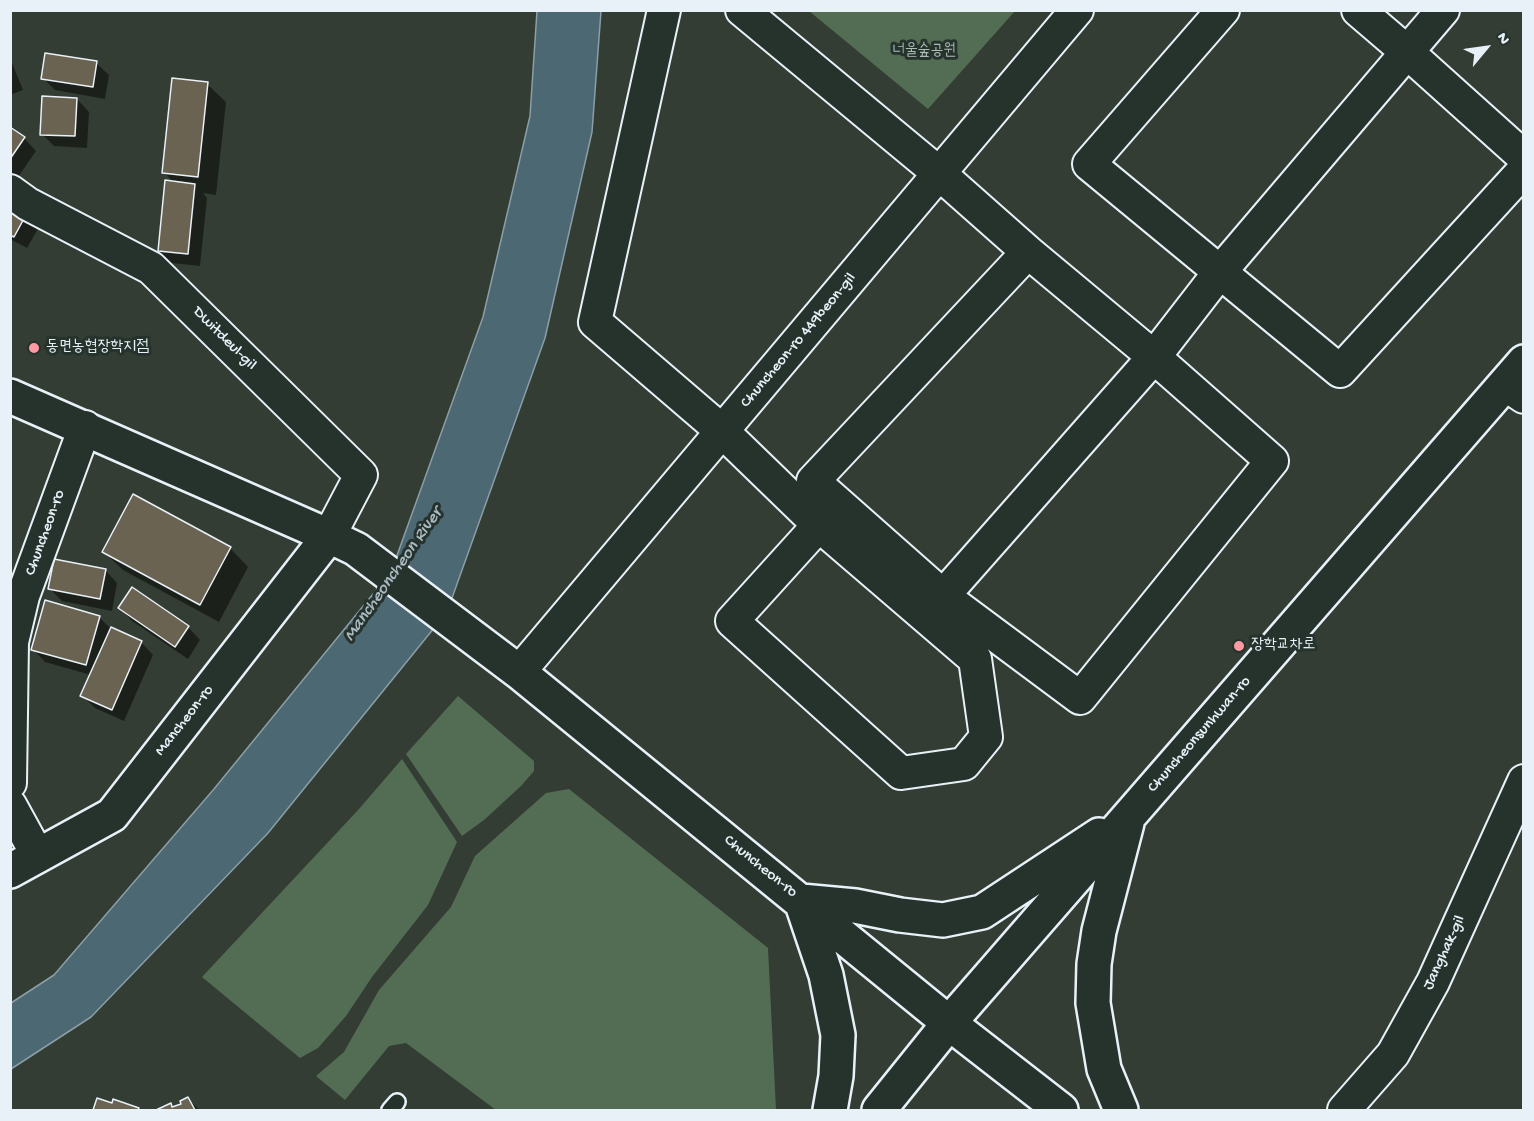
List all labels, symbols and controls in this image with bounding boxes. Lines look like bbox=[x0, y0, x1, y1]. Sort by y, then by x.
north arrow bbox=[1456, 18, 1516, 78]
text: N bbox=[1491, 30, 1513, 48]
park label: 너울숲공원 bbox=[892, 42, 956, 62]
street label: Chuncheon-ro 449beon-gil bbox=[737, 270, 861, 412]
street label: Dwitdeul-gil bbox=[188, 303, 260, 375]
place label: 동면농협장학지점 bbox=[46, 338, 149, 358]
marker: 동면농협장학지점 bbox=[27, 341, 41, 355]
street label: Chuncheon-ro bbox=[22, 488, 70, 578]
water label: Mancheoncheon River bbox=[340, 504, 448, 646]
place label: 장학교차로 bbox=[1251, 636, 1315, 656]
marker: 장학교차로 bbox=[1232, 639, 1246, 653]
street label: Chuncheonsunhwan-ro bbox=[1144, 673, 1256, 797]
street label: Mancheon-ro bbox=[151, 682, 219, 760]
street label: Chuncheon-ro bbox=[719, 831, 801, 903]
street label: Janghak-gil bbox=[1419, 913, 1471, 993]

